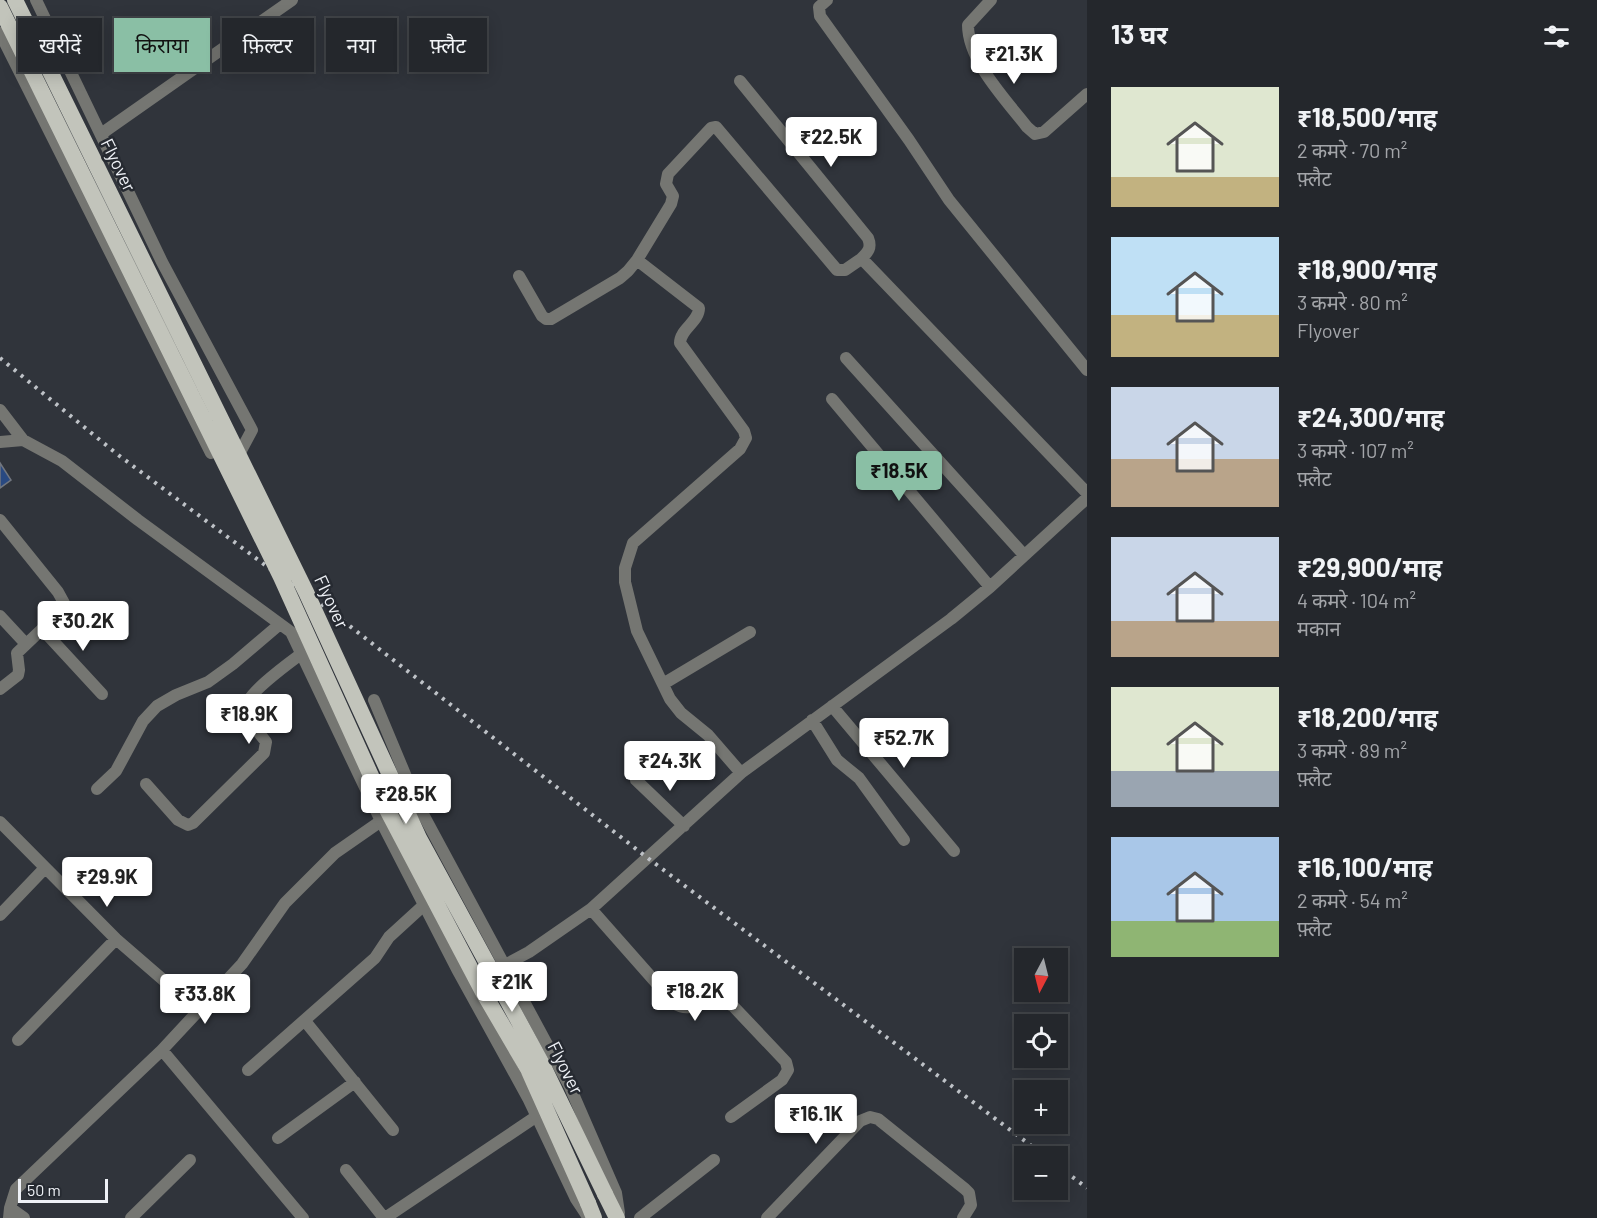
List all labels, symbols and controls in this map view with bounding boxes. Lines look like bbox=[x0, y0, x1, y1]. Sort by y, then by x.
chip: खरीदें bbox=[18, 18, 102, 72]
chip: किराया bbox=[114, 18, 210, 72]
chip: फ़िल्टर bbox=[222, 18, 314, 72]
chip: नया bbox=[326, 18, 397, 72]
chip: फ़्लैट bbox=[409, 18, 487, 72]
text: 13 घर bbox=[1111, 18, 1168, 49]
icon: filters bbox=[1540, 20, 1573, 53]
pin: ₹21.3K bbox=[965, 34, 1063, 85]
text: ₹21.3K bbox=[985, 41, 1043, 65]
text: ₹18,500/माह bbox=[1297, 101, 1437, 132]
icon: home bbox=[1159, 111, 1231, 183]
pin: ₹22.5K bbox=[782, 117, 880, 168]
text: ₹22.5K bbox=[800, 124, 862, 148]
street label: Flyover bbox=[97, 134, 141, 195]
text: 2 कमरे · 70 m² bbox=[1297, 138, 1407, 162]
text: फ़्लैट bbox=[1297, 166, 1332, 190]
text: ₹18,900/माह bbox=[1297, 253, 1437, 284]
icon: home bbox=[1159, 261, 1231, 333]
text: 3 कमरे · 80 m² bbox=[1297, 290, 1408, 314]
text: Flyover bbox=[1297, 318, 1359, 342]
text: ₹24,300/माह bbox=[1297, 401, 1444, 432]
icon: home bbox=[1159, 411, 1231, 483]
text: 3 कमरे · 107 m² bbox=[1297, 438, 1414, 462]
pin: ₹18.5K bbox=[850, 451, 948, 502]
text: ₹18.5K bbox=[870, 458, 928, 482]
text: फ़्लैट bbox=[1297, 466, 1332, 490]
text: ₹29,900/माह bbox=[1297, 551, 1442, 582]
icon: home bbox=[1159, 561, 1231, 633]
street label: Flyover bbox=[310, 571, 354, 632]
text: 4 कमरे · 104 m² bbox=[1297, 588, 1416, 612]
pin: ₹30.2K bbox=[34, 601, 132, 652]
text: ₹30.2K bbox=[52, 608, 114, 632]
text: मकान bbox=[1297, 616, 1341, 640]
pin: ₹18.9K bbox=[200, 694, 298, 745]
text: ₹18.9K bbox=[220, 701, 278, 725]
text: ₹18,200/माह bbox=[1297, 701, 1438, 732]
icon: home bbox=[1159, 711, 1231, 783]
pin: ₹52.7K bbox=[855, 718, 953, 769]
text: ₹52.7K bbox=[873, 725, 935, 749]
text: 3 कमरे · 89 m² bbox=[1297, 738, 1407, 762]
pin: ₹24.3K bbox=[621, 741, 719, 792]
text: ₹24.3K bbox=[638, 748, 702, 772]
text: फ़्लैट bbox=[1297, 766, 1332, 790]
pin: ₹28.5K bbox=[357, 774, 455, 825]
text: ₹28.5K bbox=[375, 781, 437, 805]
text: ₹16,100/माह bbox=[1297, 851, 1432, 882]
pin: ₹29.9K bbox=[58, 857, 156, 908]
icon: home bbox=[1159, 861, 1231, 933]
text: ₹29.9K bbox=[76, 864, 138, 888]
text: 2 कमरे · 54 m² bbox=[1297, 888, 1408, 912]
text: फ़्लैट bbox=[1297, 916, 1332, 940]
north arrow bbox=[1014, 948, 1068, 1002]
map controls bbox=[1014, 948, 1068, 1200]
pin: ₹21K bbox=[476, 962, 548, 1013]
text: ₹21K bbox=[491, 969, 533, 993]
pin: ₹18.2K bbox=[646, 971, 744, 1022]
pin: ₹33.8K bbox=[156, 974, 254, 1025]
text: ₹18.2K bbox=[666, 978, 724, 1002]
text: ₹33.8K bbox=[174, 981, 236, 1005]
button: locate bbox=[1014, 1014, 1068, 1068]
street label: Flyover bbox=[543, 1038, 589, 1098]
button: + bbox=[1014, 1080, 1068, 1134]
pin: ₹16.1K bbox=[767, 1094, 865, 1145]
text: ₹16.1K bbox=[789, 1101, 843, 1125]
button: − bbox=[1014, 1146, 1068, 1200]
scale bar bbox=[18, 1176, 108, 1204]
text: 50 m bbox=[27, 1180, 61, 1199]

